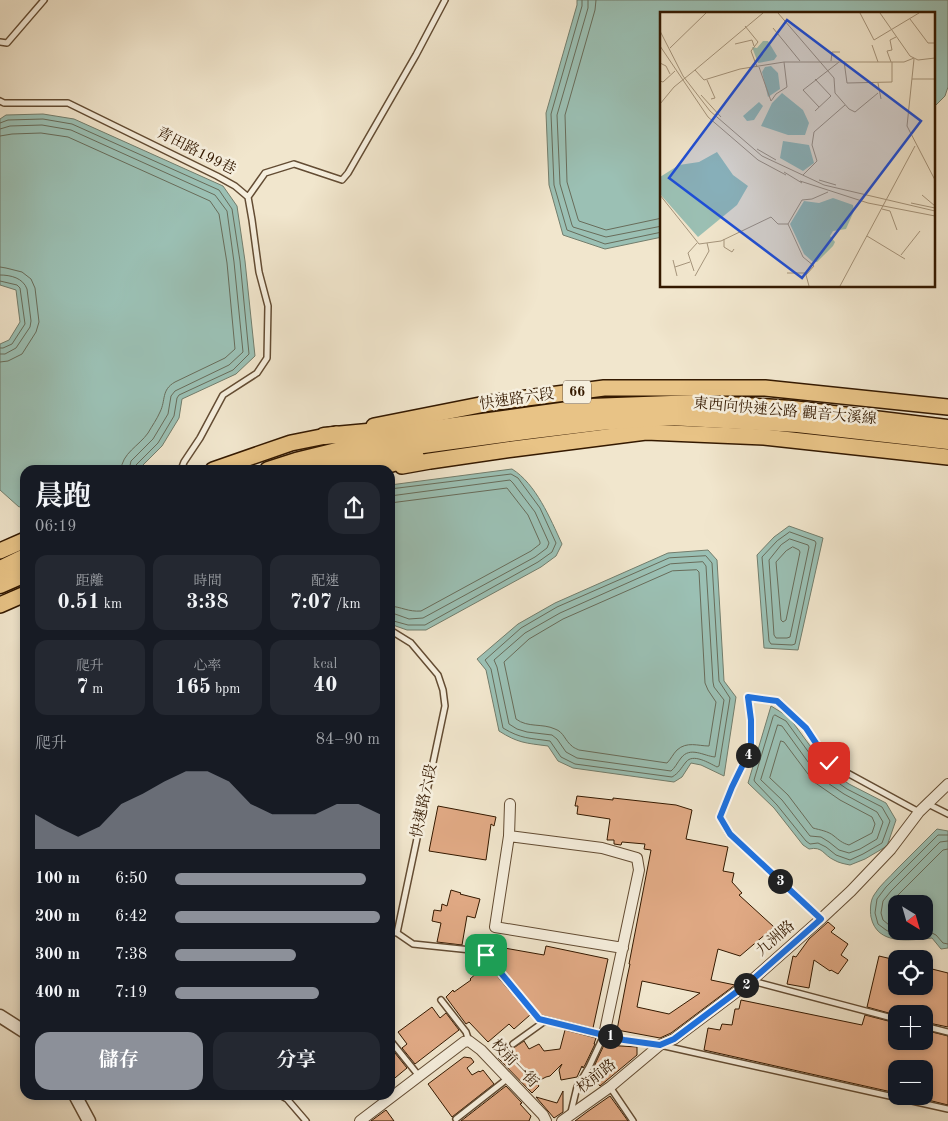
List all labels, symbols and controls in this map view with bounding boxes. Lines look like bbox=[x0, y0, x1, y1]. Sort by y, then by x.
inset map bbox=[660, 12, 936, 288]
street label: 青田路199巷 bbox=[154, 124, 239, 178]
road number: 66 bbox=[563, 381, 591, 404]
street label: 快速路六段 bbox=[479, 385, 555, 413]
street label: 東西向快速公路 觀音大溪線 bbox=[693, 395, 878, 427]
button: share bbox=[328, 482, 380, 534]
text: 晨跑 bbox=[35, 484, 91, 512]
text: 06:19 bbox=[35, 519, 77, 535]
text: 距離 bbox=[76, 574, 104, 588]
text: 時間 bbox=[193, 574, 221, 588]
text: 配速 bbox=[311, 574, 339, 588]
text: 0.51 bbox=[57, 592, 100, 613]
text: 3:38 bbox=[186, 592, 229, 613]
text: 7:07 bbox=[290, 592, 332, 613]
text: km bbox=[100, 597, 122, 611]
text: /km bbox=[332, 597, 361, 611]
text: kcal bbox=[313, 657, 337, 671]
text: 爬升 bbox=[76, 659, 104, 673]
text: 心率 bbox=[193, 659, 221, 673]
text: 40 bbox=[313, 675, 337, 696]
text: 7 bbox=[76, 677, 88, 698]
text: 165 bbox=[174, 677, 211, 698]
text: m bbox=[88, 682, 103, 696]
text: bpm bbox=[211, 682, 241, 696]
text: 84–90 m bbox=[316, 732, 380, 748]
text: 爬升 bbox=[35, 736, 67, 752]
pin: 4 bbox=[736, 742, 760, 768]
pin bbox=[808, 742, 850, 784]
text: 4 bbox=[744, 748, 753, 762]
icon: check bbox=[815, 749, 843, 777]
street label: 快速路六段 bbox=[408, 762, 440, 839]
pin: 3 bbox=[768, 868, 792, 894]
text: 100 m bbox=[35, 871, 80, 887]
text: 6:50 bbox=[115, 871, 147, 887]
text: 3 bbox=[776, 874, 785, 888]
north arrow bbox=[888, 895, 932, 940]
map controls bbox=[888, 895, 933, 1105]
text: 200 m bbox=[35, 909, 80, 925]
text: 6:42 bbox=[115, 909, 147, 925]
street label: 九洲路 bbox=[753, 917, 798, 959]
pin bbox=[465, 934, 507, 976]
icon: arrive bbox=[472, 941, 500, 969]
text: 300 m bbox=[35, 947, 80, 963]
text: 7:38 bbox=[115, 947, 147, 963]
button: locate bbox=[888, 950, 933, 995]
pin: 2 bbox=[734, 972, 758, 998]
text: 2 bbox=[742, 978, 751, 992]
text: 400 m bbox=[35, 985, 80, 1001]
text: 7:19 bbox=[115, 985, 147, 1001]
button: + bbox=[888, 1005, 933, 1050]
pin: 1 bbox=[598, 1024, 622, 1048]
text: 1 bbox=[606, 1029, 615, 1043]
button: 儲存 bbox=[35, 1032, 203, 1090]
button: 分享 bbox=[213, 1032, 380, 1090]
street label: 校前一街 bbox=[488, 1036, 542, 1091]
street label: 校前路 bbox=[573, 1056, 619, 1097]
button: − bbox=[888, 1060, 933, 1105]

